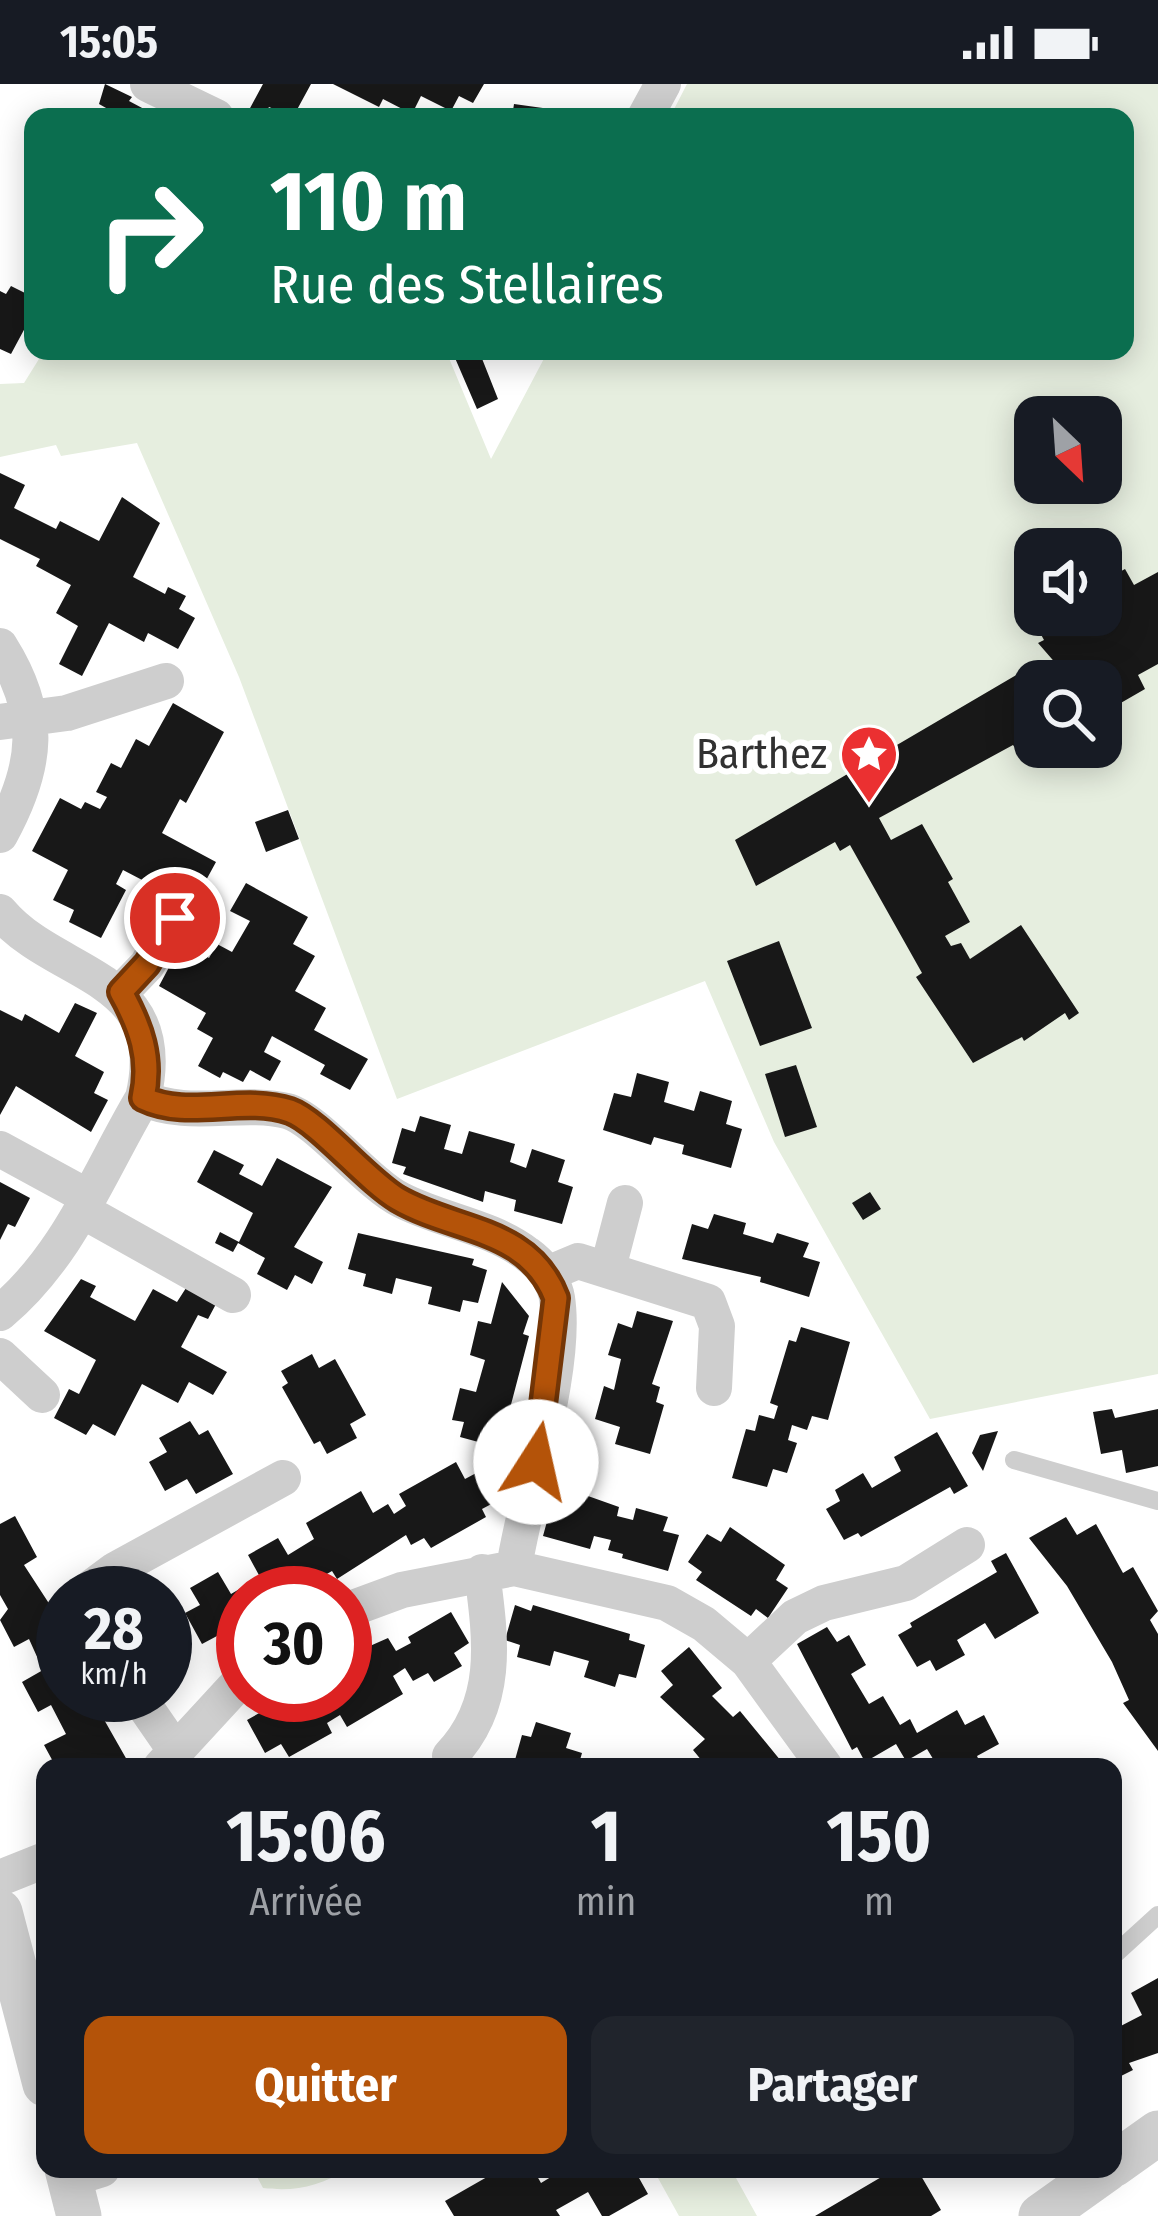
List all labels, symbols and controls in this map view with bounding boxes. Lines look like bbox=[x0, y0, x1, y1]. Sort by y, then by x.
text: 15:05 bbox=[60, 15, 158, 69]
text: 110 m bbox=[270, 151, 467, 252]
icon: right bbox=[72, 156, 228, 312]
text: Rue des Stellaires bbox=[270, 253, 664, 317]
north arrow bbox=[1014, 396, 1122, 504]
map controls bbox=[1014, 396, 1122, 768]
button: sound bbox=[1014, 528, 1122, 636]
button: search bbox=[1014, 660, 1122, 768]
place icon: Barthez bbox=[838, 723, 900, 805]
place label: Barthez bbox=[696, 729, 827, 779]
pin bbox=[124, 867, 226, 969]
icon: arrive bbox=[142, 885, 208, 951]
position arrow bbox=[473, 1399, 599, 1525]
speed limit sign: 30 bbox=[216, 1566, 372, 1722]
text: 28 bbox=[84, 1593, 144, 1665]
text: km/h bbox=[81, 1656, 147, 1692]
text: 15:06 bbox=[226, 1794, 386, 1880]
text: 1 bbox=[591, 1794, 621, 1880]
text: 150 bbox=[827, 1794, 932, 1880]
text: Arrivée bbox=[249, 1879, 363, 1925]
text: min bbox=[576, 1879, 636, 1925]
text: m bbox=[864, 1879, 894, 1925]
button: Quitter bbox=[84, 2016, 567, 2154]
button: Partager bbox=[591, 2016, 1074, 2154]

